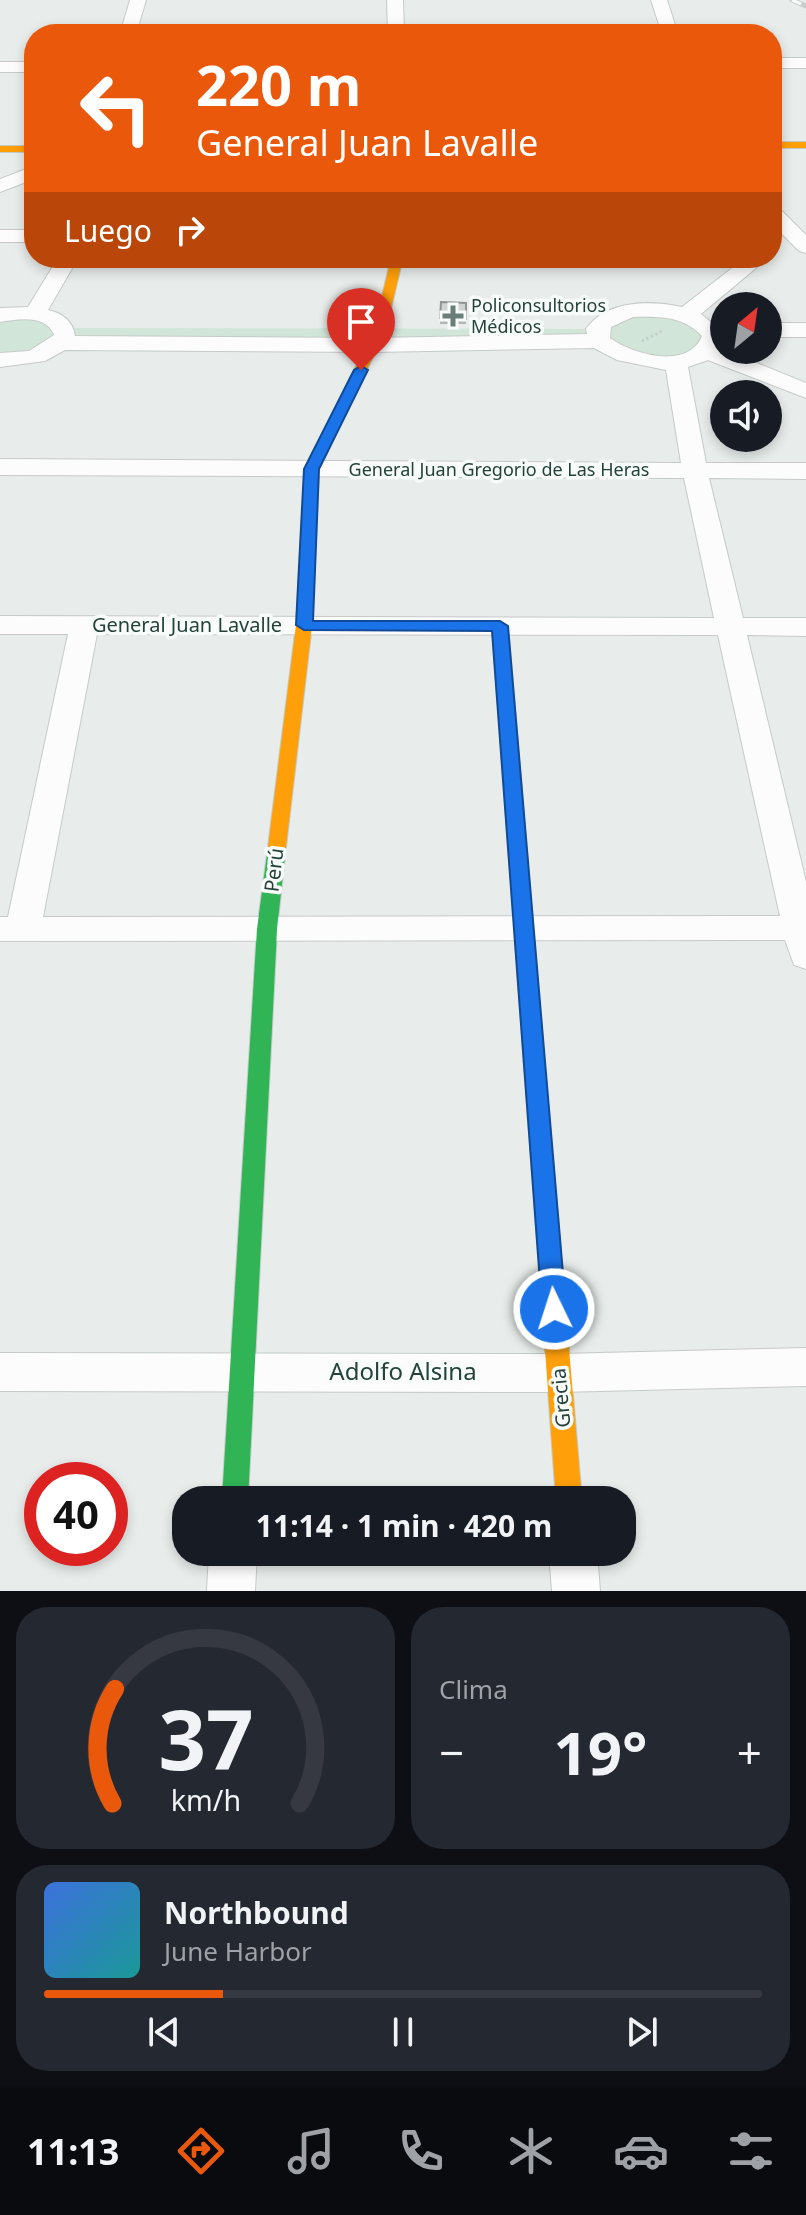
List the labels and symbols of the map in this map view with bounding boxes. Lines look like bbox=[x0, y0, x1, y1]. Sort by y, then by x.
pin bbox=[327, 288, 395, 370]
north arrow bbox=[710, 292, 782, 364]
place label: Policonsultorios Médicos bbox=[471, 293, 606, 338]
marker: Policonsultorios Médicos bbox=[442, 305, 464, 327]
street label: General Juan Gregorio de Las Heras bbox=[349, 457, 649, 481]
street label: General Juan Lavalle bbox=[92, 611, 282, 638]
street label: Perú bbox=[257, 846, 290, 893]
position arrow bbox=[512, 1267, 596, 1351]
street label: Adolfo Alsina bbox=[329, 1354, 477, 1387]
street label: Grecia bbox=[544, 1367, 577, 1429]
speed limit sign: 40 bbox=[24, 1462, 128, 1566]

